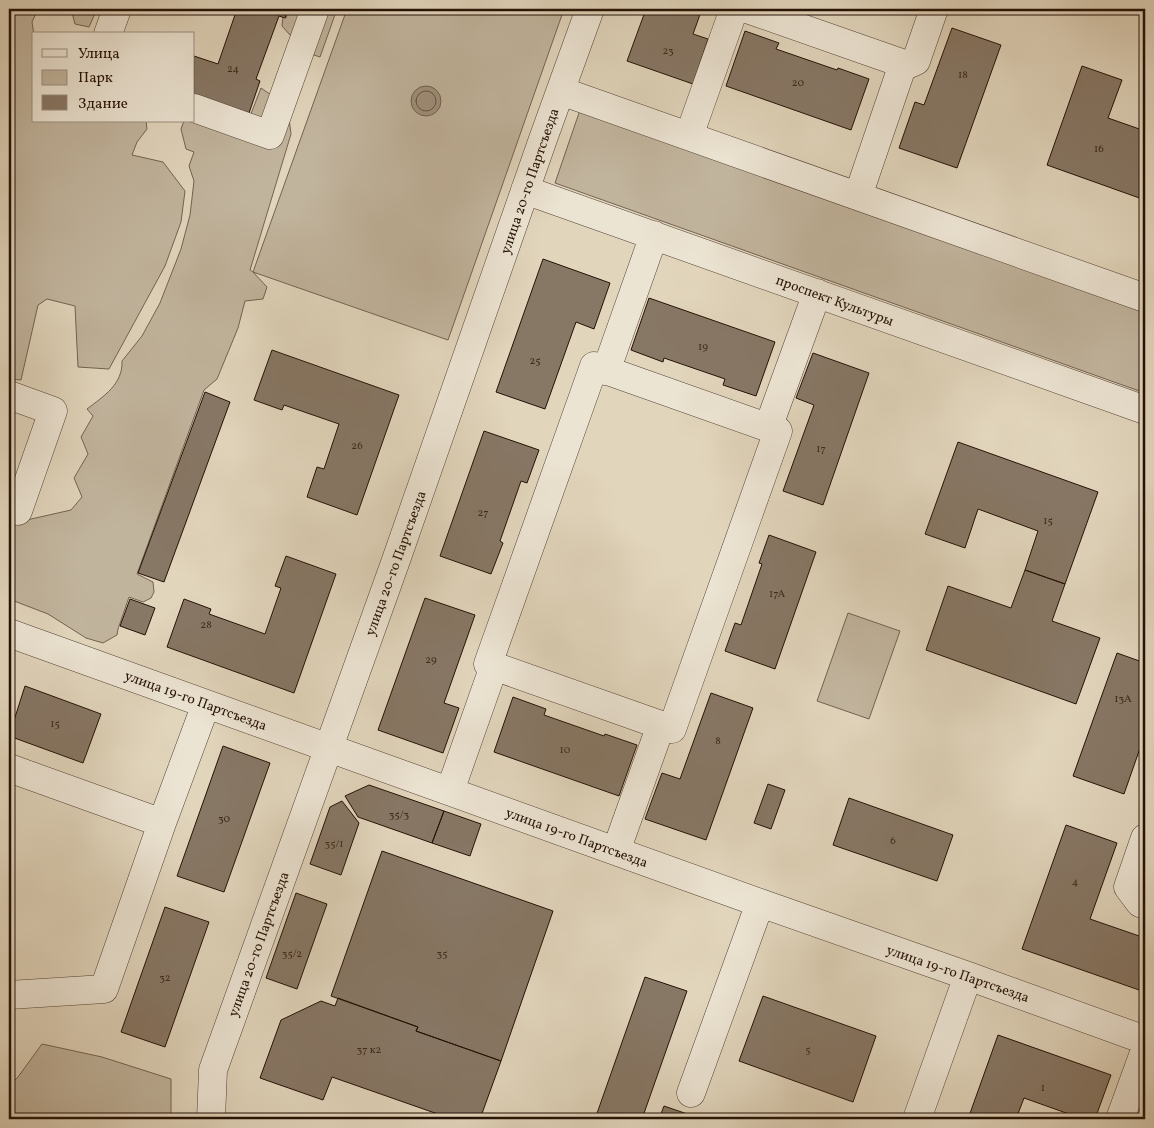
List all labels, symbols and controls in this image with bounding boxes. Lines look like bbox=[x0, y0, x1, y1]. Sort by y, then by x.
legend bbox=[32, 32, 195, 122]
text: Улица bbox=[78, 44, 120, 65]
house number: 23 bbox=[662, 44, 674, 59]
house number: 24 bbox=[227, 62, 239, 77]
text: Парк bbox=[78, 68, 113, 89]
house number: 18 bbox=[958, 68, 968, 83]
house number: 20 bbox=[792, 76, 805, 91]
text: Здание bbox=[78, 94, 128, 115]
street label: улица 20-го Партсъезда bbox=[497, 106, 564, 257]
house number: 16 bbox=[1094, 142, 1104, 157]
street label: проспект Культуры bbox=[773, 271, 896, 332]
house number: 19 bbox=[698, 340, 708, 355]
house number: 25 bbox=[529, 354, 541, 369]
house number: 26 bbox=[351, 439, 363, 454]
house number: 17 bbox=[816, 442, 826, 457]
street label: улица 20-го Партсъезда bbox=[361, 488, 432, 639]
house number: 27 bbox=[478, 506, 488, 521]
house number: 15 bbox=[1043, 514, 1053, 529]
house number: 17А bbox=[769, 587, 785, 602]
house number: 28 bbox=[200, 618, 212, 633]
house number: 29 bbox=[425, 653, 437, 668]
street label: улица 19-го Партсъезда bbox=[122, 667, 269, 736]
house number: 13А bbox=[1114, 692, 1132, 707]
house number: 15 bbox=[50, 717, 60, 732]
house number: 8 bbox=[715, 734, 721, 749]
house number: 10 bbox=[560, 743, 571, 758]
street label: улица 19-го Партсъезда bbox=[503, 804, 650, 873]
house number: 35/3 bbox=[389, 808, 409, 823]
house number: 30 bbox=[218, 812, 230, 827]
house number: 6 bbox=[890, 834, 896, 849]
house number: 35/1 bbox=[325, 837, 343, 852]
street label: улица 20-го Партсъезда bbox=[224, 869, 295, 1020]
house number: 4 bbox=[1072, 875, 1079, 890]
street label: улица 19-го Партсъезда bbox=[883, 941, 1032, 1008]
house number: 35/2 bbox=[282, 947, 302, 962]
house number: 35 bbox=[437, 947, 447, 962]
house number: 32 bbox=[159, 971, 171, 986]
house number: 37 к2 bbox=[357, 1043, 382, 1058]
house number: 5 bbox=[805, 1043, 811, 1058]
house number: 1 bbox=[1041, 1081, 1045, 1096]

